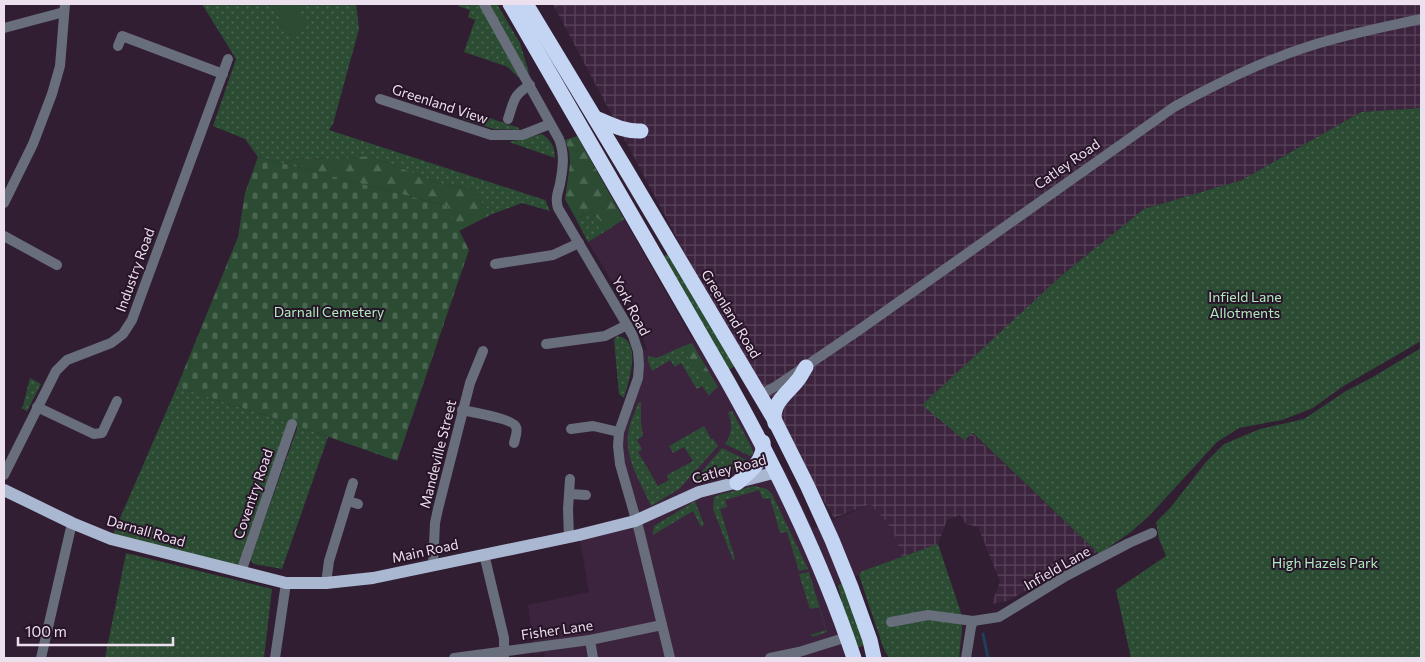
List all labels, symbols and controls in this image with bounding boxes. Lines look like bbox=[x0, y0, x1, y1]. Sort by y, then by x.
street label: Greenland View bbox=[390, 80, 490, 127]
street label: Catley Road bbox=[1031, 135, 1103, 192]
street label: Industry Road bbox=[111, 226, 158, 314]
street label: Greenland Road bbox=[698, 266, 765, 361]
street label: York Road bbox=[609, 273, 654, 338]
park label: Infield Lane Allotments bbox=[1208, 288, 1282, 321]
park label: Darnall Cemetery bbox=[274, 303, 384, 320]
street label: Mandeville Street bbox=[416, 398, 459, 510]
street label: Coventry Road bbox=[229, 447, 276, 541]
street label: Catley Road bbox=[690, 450, 768, 487]
street label: Darnall Road bbox=[105, 511, 187, 550]
street label: Main Road bbox=[390, 535, 460, 566]
street label: Infield Lane bbox=[1021, 542, 1093, 593]
park label: High Hazels Park bbox=[1272, 554, 1379, 571]
scale bar bbox=[18, 614, 172, 646]
street label: Fisher Lane bbox=[520, 616, 594, 643]
text: 100 m bbox=[25, 622, 67, 640]

